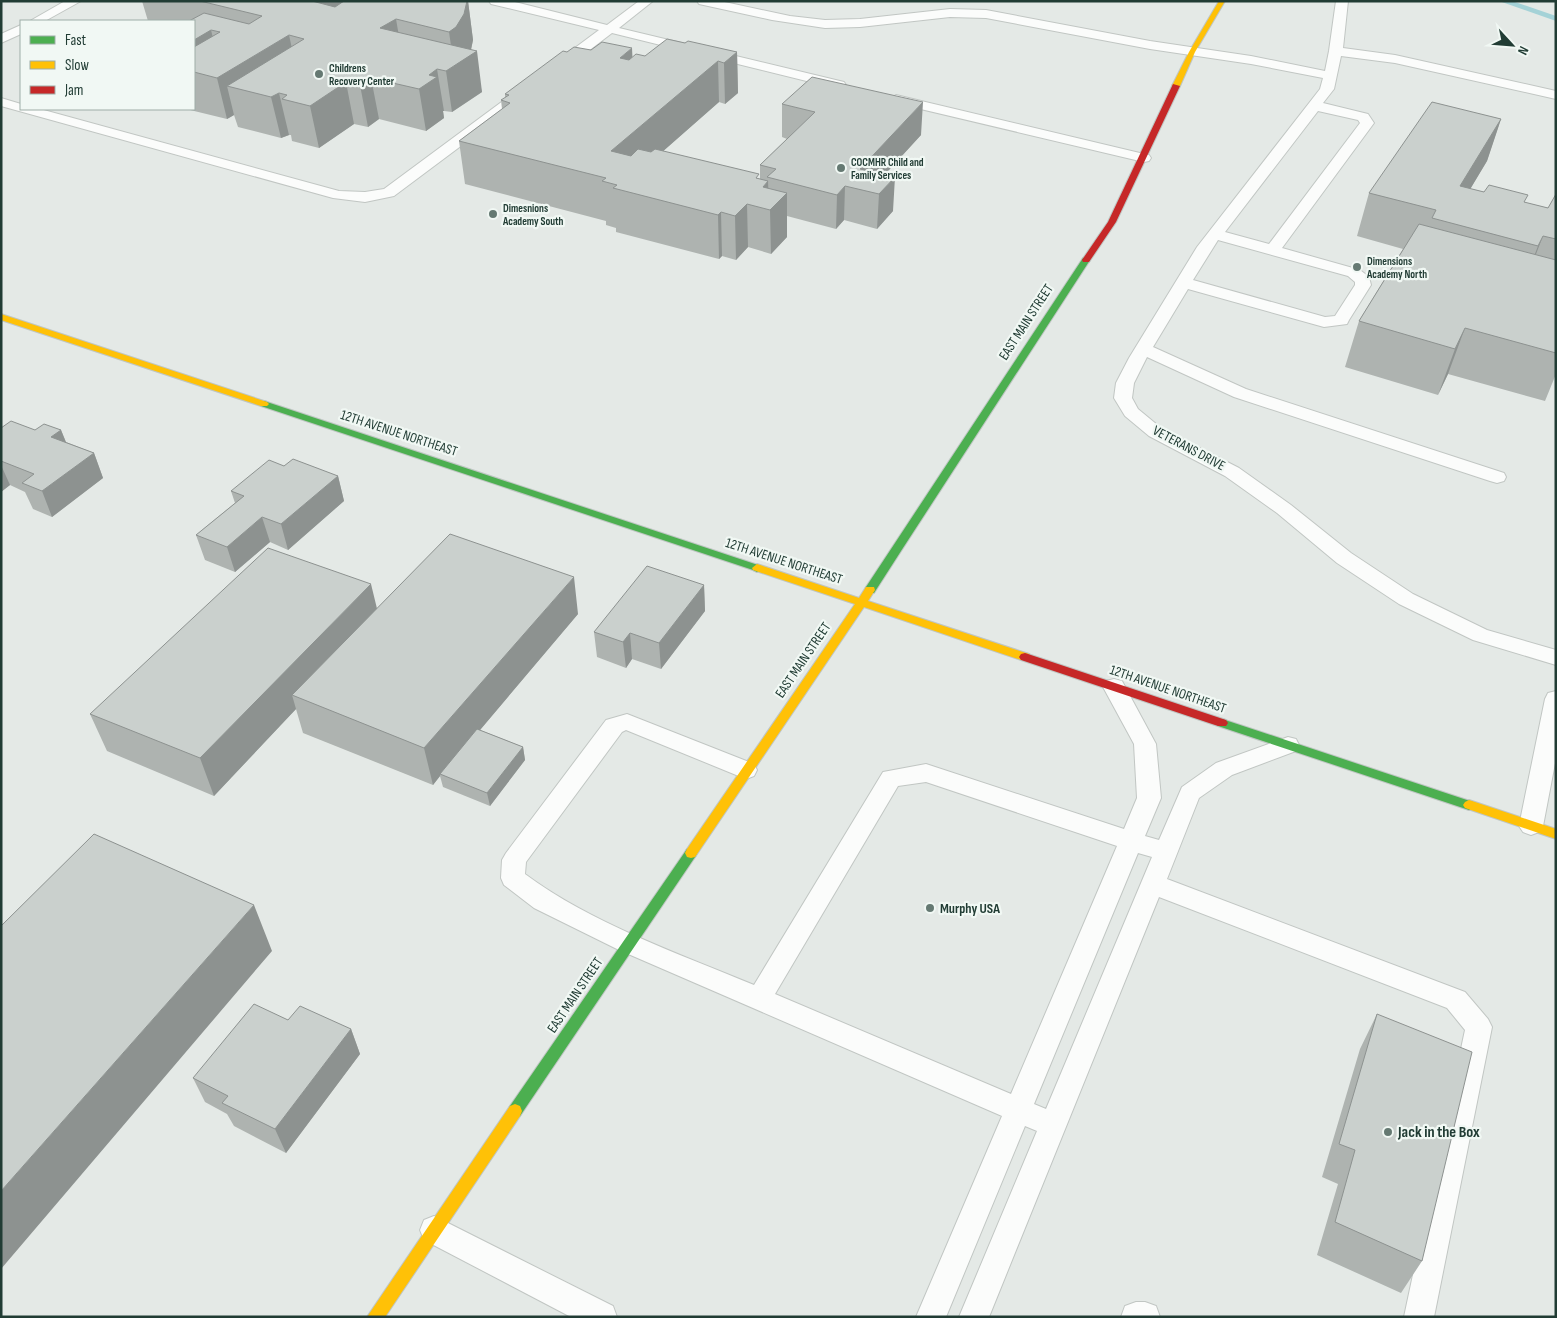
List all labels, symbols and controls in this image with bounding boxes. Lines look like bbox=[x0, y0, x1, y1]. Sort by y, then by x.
legend bbox=[20, 20, 195, 110]
north arrow bbox=[1487, 20, 1537, 70]
text: Fast bbox=[65, 31, 87, 50]
text: N bbox=[1514, 43, 1533, 58]
text: Slow bbox=[65, 56, 89, 75]
place label: Childrens Recovery Center bbox=[329, 62, 395, 88]
marker: Childrens Recovery Center bbox=[313, 68, 325, 80]
text: Jam bbox=[64, 81, 83, 100]
place label: COCMHR Child and Family Services bbox=[851, 156, 924, 182]
marker: COCMHR Child and Family Services bbox=[835, 162, 847, 174]
place label: Dimesnions Academy South bbox=[502, 202, 564, 228]
marker: Dimesnions Academy South bbox=[487, 208, 499, 220]
place label: Dimensions Academy North bbox=[1366, 255, 1427, 281]
marker: Dimensions Academy North bbox=[1351, 261, 1363, 273]
street label: EAST MAIN STREET bbox=[995, 281, 1057, 363]
street label: 12TH AVENUE NORTHEAST bbox=[338, 406, 460, 460]
street label: VETERANS DRIVE bbox=[1150, 422, 1228, 474]
street label: 12TH AVENUE NORTHEAST bbox=[723, 534, 845, 588]
street label: EAST MAIN STREET bbox=[772, 619, 835, 701]
street label: 12TH AVENUE NORTHEAST bbox=[1108, 661, 1229, 717]
place label: Murphy USA bbox=[940, 900, 1000, 917]
marker: Murphy USA bbox=[924, 902, 936, 914]
street label: EAST MAIN STREET bbox=[544, 954, 607, 1036]
place label: Jack in the Box bbox=[1397, 1123, 1480, 1142]
marker: Jack in the Box bbox=[1382, 1126, 1394, 1138]

